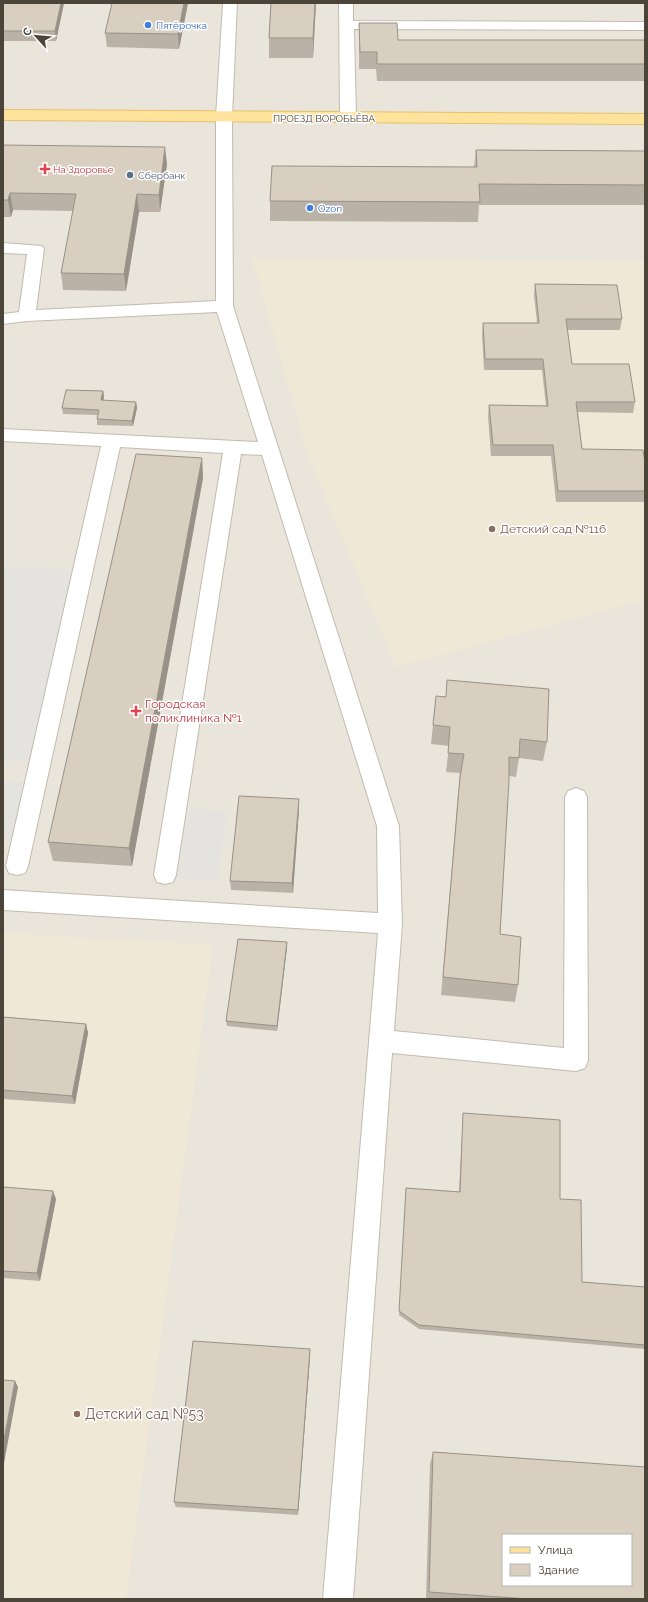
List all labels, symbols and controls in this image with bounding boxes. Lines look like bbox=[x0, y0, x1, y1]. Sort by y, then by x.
north arrow bbox=[16, 16, 56, 56]
marker: Пятёрочка bbox=[143, 20, 153, 30]
place label: Пятёрочка bbox=[156, 20, 207, 31]
text: С bbox=[20, 25, 35, 38]
street label: ПРОЕЗД ВОРОБЬЁВА bbox=[273, 113, 375, 124]
marker: На Здоровье bbox=[40, 164, 50, 174]
place label: На Здоровье bbox=[53, 164, 114, 175]
marker: Сбербанк bbox=[125, 170, 135, 180]
place label: Сбербанк bbox=[138, 170, 186, 181]
marker: Ozon bbox=[305, 203, 315, 213]
place label: Ozon bbox=[318, 203, 342, 214]
place label: Детский сад №116 bbox=[500, 522, 606, 536]
marker: Детский сад №116 bbox=[487, 524, 497, 534]
place label: Городская поликлиника №1 bbox=[145, 697, 242, 725]
marker: Городская поликлиника №1 bbox=[130, 705, 142, 717]
place label: Детский сад №53 bbox=[85, 1406, 204, 1422]
marker: Детский сад №53 bbox=[72, 1409, 82, 1419]
legend bbox=[502, 1534, 632, 1586]
text: Улица bbox=[538, 1543, 573, 1557]
text: Здание bbox=[538, 1563, 579, 1577]

